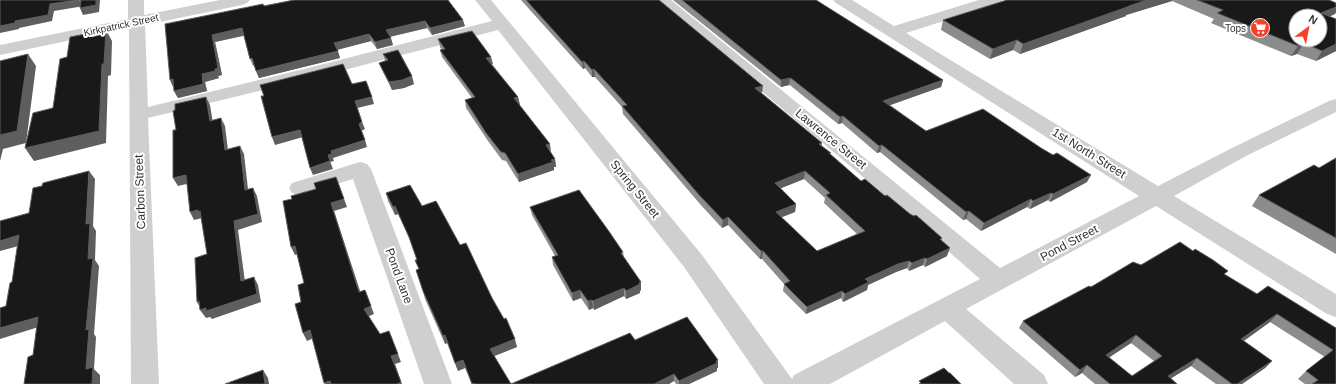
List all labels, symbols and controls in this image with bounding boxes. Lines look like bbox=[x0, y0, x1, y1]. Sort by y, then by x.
north arrow bbox=[1288, 8, 1328, 48]
street label: Kirkpatrick Street bbox=[83, 12, 160, 38]
text: N bbox=[1307, 12, 1320, 27]
supermarket icon: Tops bbox=[1249, 17, 1271, 39]
place label: Tops bbox=[1225, 23, 1246, 34]
street label: Lawrence Street bbox=[793, 106, 870, 172]
street label: 1st North Street bbox=[1050, 125, 1129, 182]
street label: Carbon Street bbox=[132, 154, 148, 230]
street label: Spring Street bbox=[608, 157, 663, 221]
street label: Pond Street bbox=[1038, 222, 1101, 264]
street label: Pond Lane bbox=[382, 246, 416, 306]

